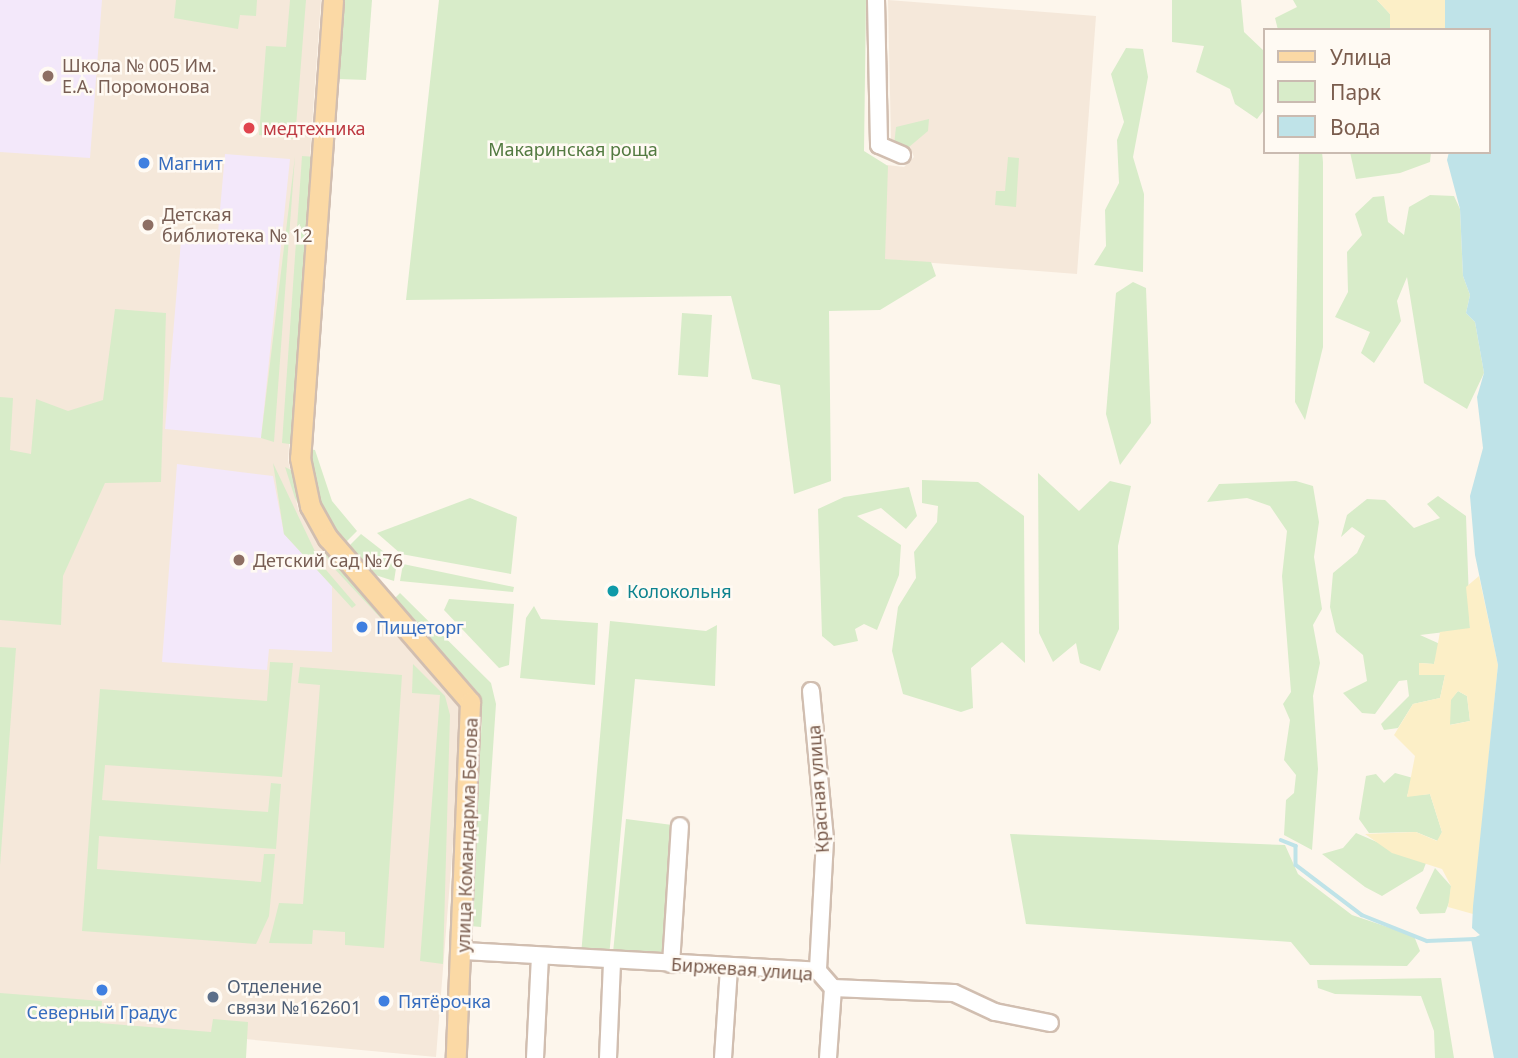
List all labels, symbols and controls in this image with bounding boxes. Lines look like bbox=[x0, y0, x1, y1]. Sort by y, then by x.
legend bbox=[1262, 28, 1490, 154]
text: Улица bbox=[1330, 43, 1392, 71]
place label: Школа № 005 Им. Е.А. Поромонова bbox=[62, 55, 217, 98]
marker: Школа № 005 Им. Е.А. Поромонова bbox=[40, 68, 56, 84]
text: Парк bbox=[1330, 78, 1381, 106]
text: Вода bbox=[1330, 113, 1380, 141]
place label: медтехника bbox=[263, 117, 366, 139]
marker: медтехника bbox=[241, 120, 257, 136]
park label: Макаринская роща bbox=[488, 138, 658, 160]
place label: Магнит bbox=[158, 152, 223, 174]
marker: Магнит bbox=[136, 155, 152, 171]
place label: Детская библиотека № 12 bbox=[162, 204, 313, 246]
marker: Детская библиотека № 12 bbox=[140, 217, 156, 233]
place label: Детский сад №76 bbox=[253, 549, 403, 571]
marker: Детский сад №76 bbox=[231, 552, 247, 568]
place label: Колокольня bbox=[627, 580, 732, 602]
marker: Колокольня bbox=[605, 583, 621, 599]
place label: Пищеторг bbox=[376, 616, 464, 638]
marker: Пищеторг bbox=[354, 619, 370, 635]
street label: улица Командарма Белова bbox=[452, 717, 482, 953]
street label: Красная улица bbox=[803, 724, 833, 854]
street label: Биржевая улица bbox=[670, 953, 814, 985]
place label: Отделение связи №162601 bbox=[227, 976, 361, 1018]
marker: Северный Градус bbox=[94, 982, 110, 998]
marker: Отделение связи №162601 bbox=[205, 989, 221, 1005]
place label: Пятёрочка bbox=[398, 990, 491, 1012]
marker: Пятёрочка bbox=[376, 993, 392, 1009]
place label: Северный Градус bbox=[26, 1001, 178, 1023]

